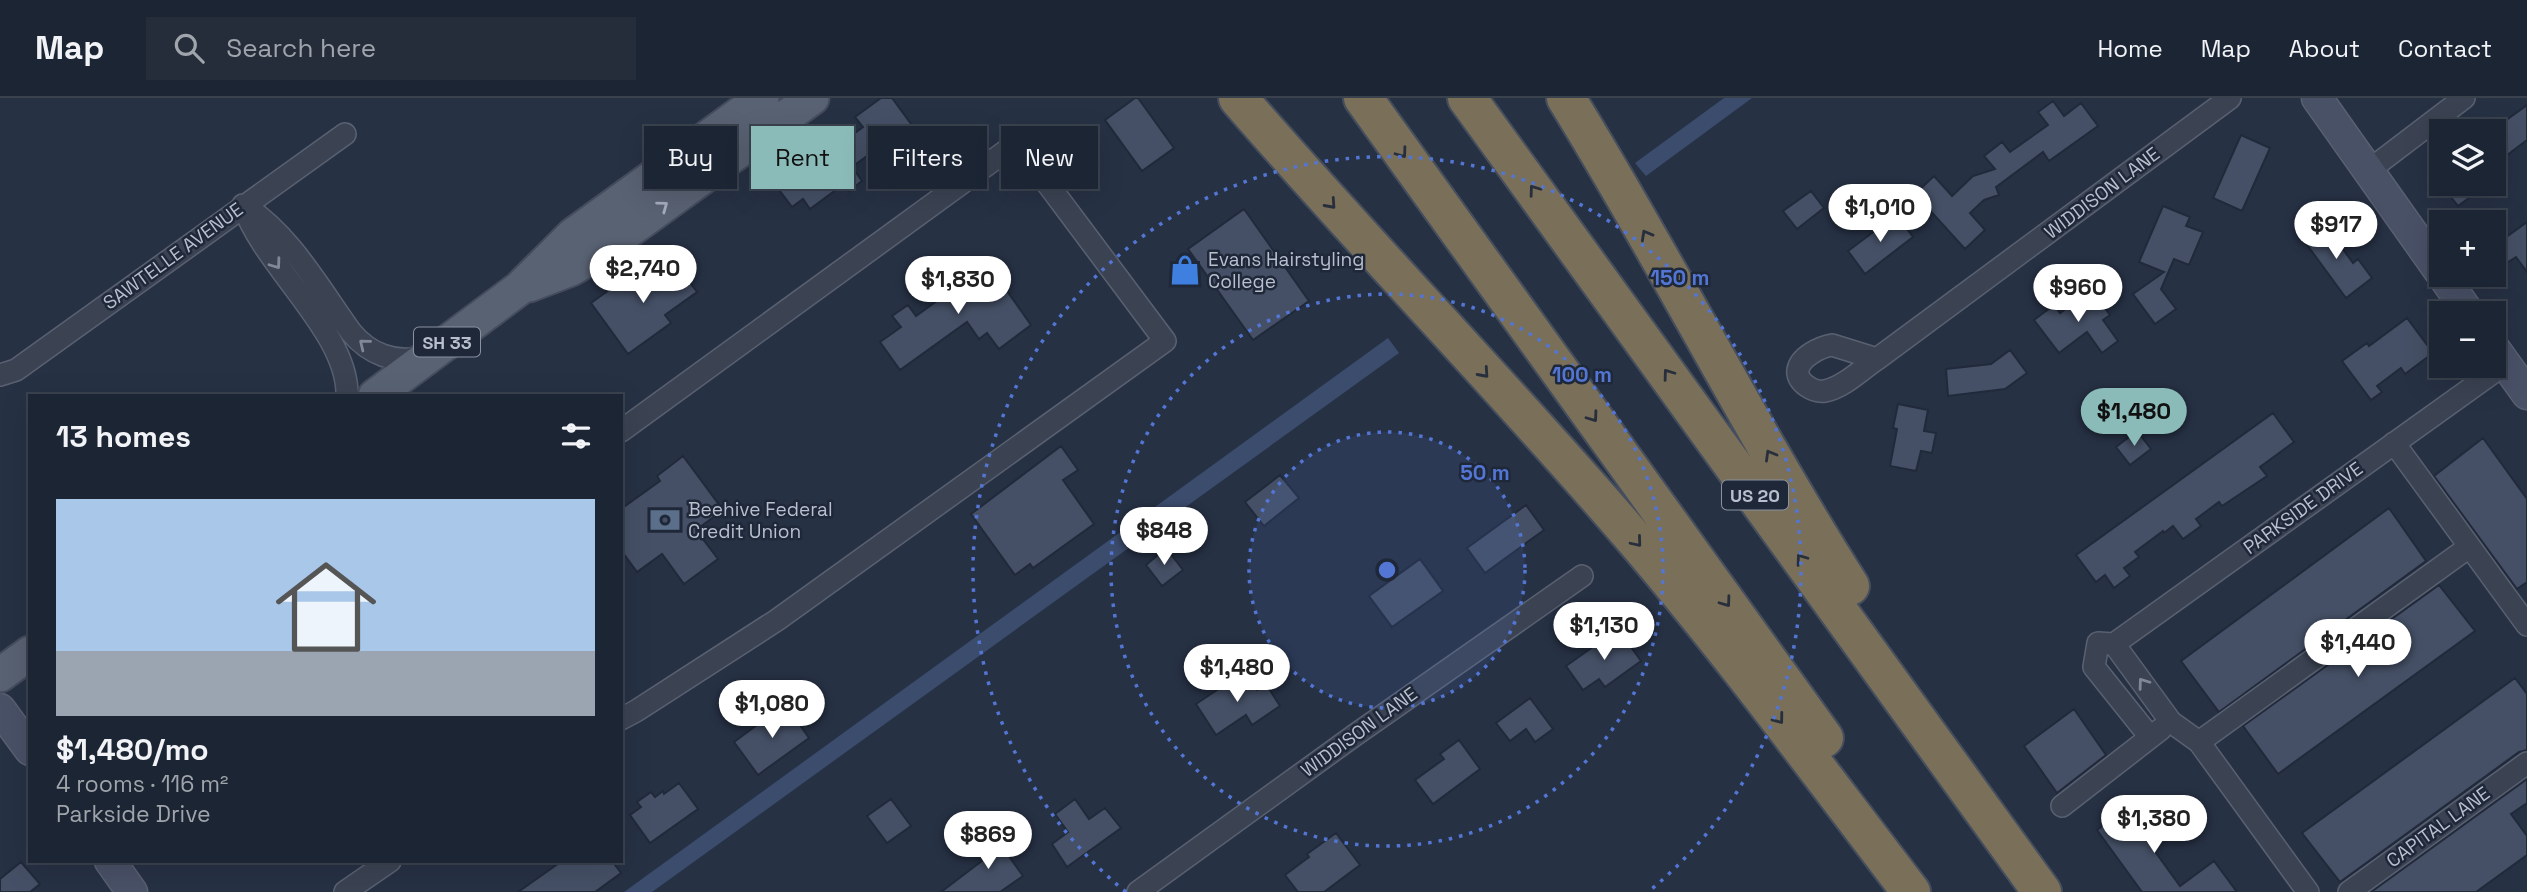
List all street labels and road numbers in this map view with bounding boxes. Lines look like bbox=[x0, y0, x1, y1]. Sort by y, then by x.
street label: WIDDISON LANE bbox=[2039, 141, 2165, 245]
street label: SAWTELLE AVENUE bbox=[98, 197, 248, 315]
road number: SH 33 bbox=[414, 328, 480, 356]
street label: PARKSIDE DRIVE bbox=[2238, 456, 2368, 560]
road number: US 20 bbox=[1722, 480, 1788, 510]
street label: WIDDISON LANE bbox=[1296, 681, 1422, 783]
street label: CAPITAL LANE bbox=[2381, 781, 2495, 873]

